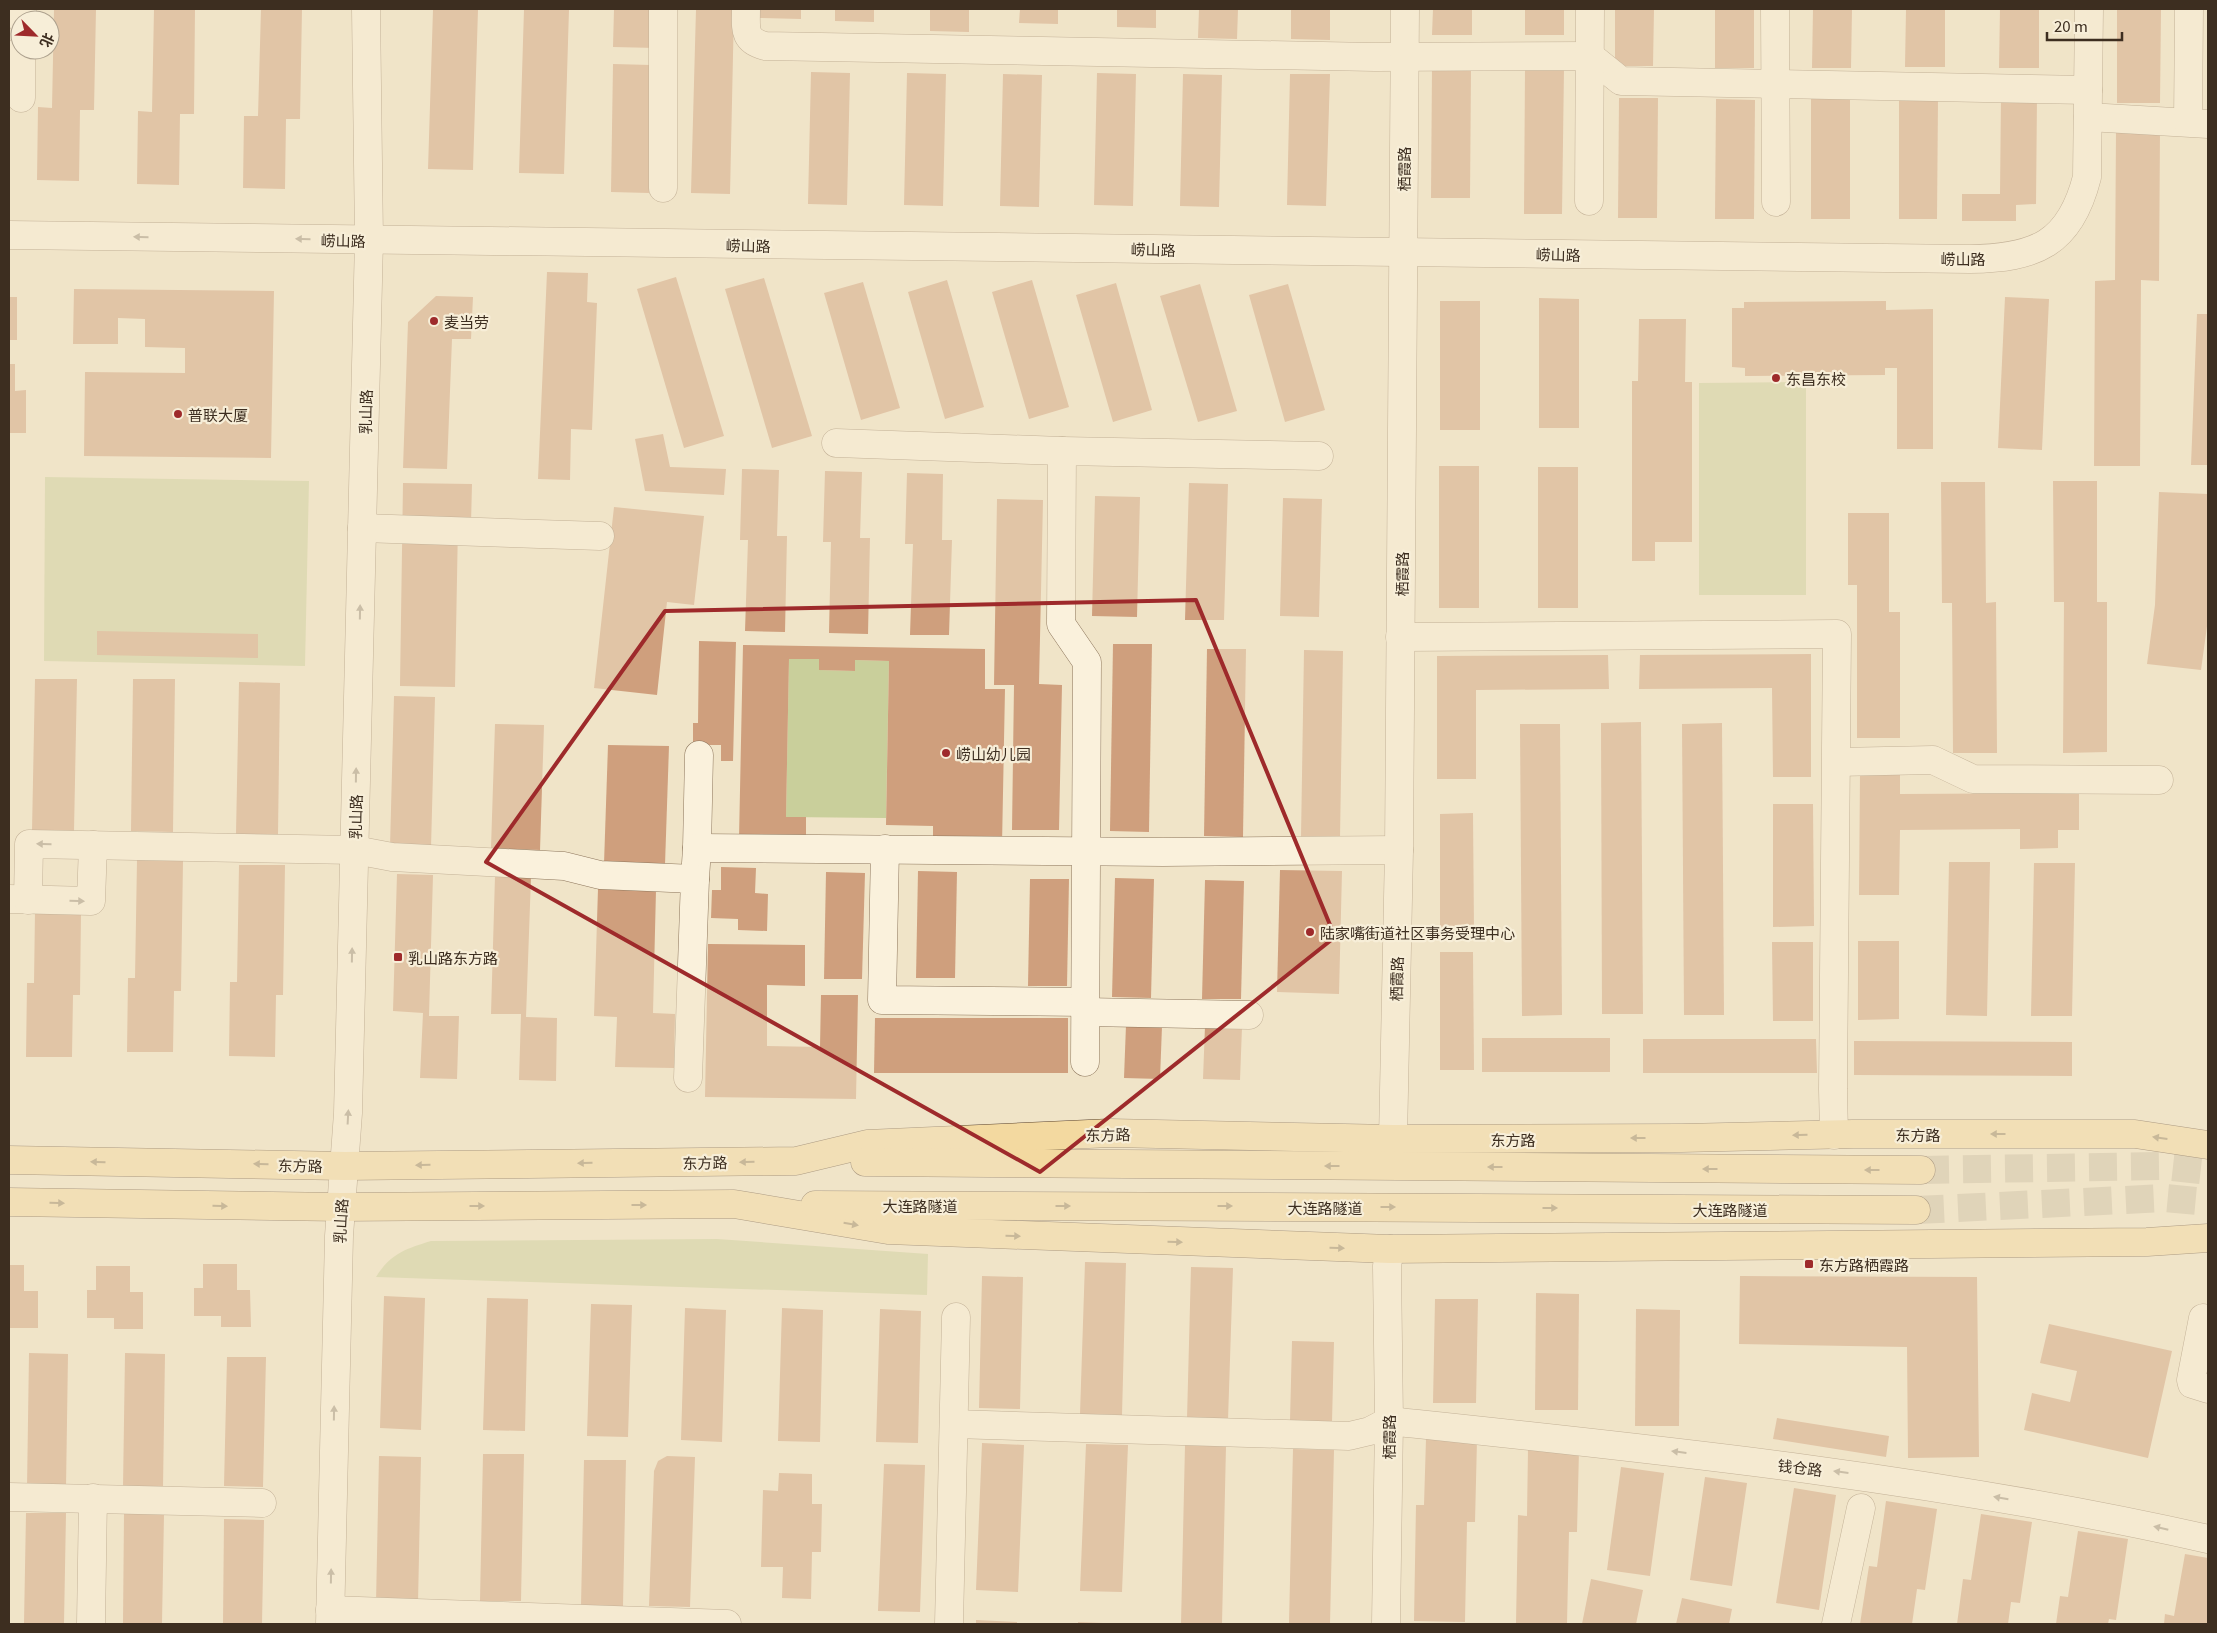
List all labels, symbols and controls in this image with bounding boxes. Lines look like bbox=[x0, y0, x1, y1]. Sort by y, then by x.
north arrow bbox=[10, 10, 60, 60]
scale bar bbox=[2047, 10, 2122, 42]
text: 20 m bbox=[2054, 15, 2088, 36]
text: 北 bbox=[36, 30, 60, 51]
street label: 栖霞路 bbox=[1393, 146, 1414, 192]
street label: 崂山路 bbox=[320, 229, 366, 251]
one-way arrow bbox=[132, 233, 148, 241]
street label: 崂山路 bbox=[725, 234, 771, 256]
one-way arrow bbox=[295, 235, 311, 243]
street label: 崂山路 bbox=[1130, 238, 1176, 260]
street label: 崂山路 bbox=[1535, 243, 1581, 265]
street label: 崂山路 bbox=[1940, 248, 1986, 269]
place label: 麦当劳 bbox=[444, 311, 489, 332]
marker: 麦当劳 bbox=[428, 315, 440, 327]
place label: 东昌东校 bbox=[1786, 368, 1846, 389]
marker: 东昌东校 bbox=[1770, 372, 1782, 384]
street label: 乳山路 bbox=[354, 389, 376, 435]
place label: 普联大厦 bbox=[188, 404, 248, 425]
marker: 普联大厦 bbox=[172, 408, 184, 420]
street label: 栖霞路 bbox=[1391, 551, 1412, 597]
one-way arrow bbox=[357, 604, 365, 620]
place label: 崂山幼儿园 bbox=[956, 743, 1031, 764]
marker: 崂山幼儿园 bbox=[940, 747, 952, 759]
one-way arrow bbox=[353, 766, 361, 782]
street label: 乳山路 bbox=[344, 794, 366, 840]
one-way arrow bbox=[36, 840, 52, 848]
one-way arrow bbox=[69, 897, 85, 905]
place label: 陆家嘴街道社区事务受理中心 bbox=[1320, 922, 1515, 943]
marker: 陆家嘴街道社区事务受理中心 bbox=[1304, 926, 1316, 938]
one-way arrow bbox=[348, 946, 356, 962]
place label: 乳山路东方路 bbox=[408, 947, 498, 968]
marker: 乳山路东方路 bbox=[392, 951, 404, 963]
street label: 栖霞路 bbox=[1385, 956, 1407, 1002]
one-way arrow bbox=[344, 1109, 352, 1125]
street label: 东方路 bbox=[1085, 1123, 1131, 1145]
street label: 东方路 bbox=[1895, 1124, 1941, 1145]
street label: 东方路 bbox=[1490, 1129, 1536, 1150]
one-way arrow bbox=[1989, 1130, 2005, 1138]
one-way arrow bbox=[1792, 1131, 1808, 1139]
one-way arrow bbox=[1630, 1134, 1646, 1142]
one-way arrow bbox=[2152, 1134, 2168, 1142]
street label: 东方路 bbox=[682, 1151, 728, 1173]
street label: 东方路 bbox=[277, 1154, 323, 1176]
one-way arrow bbox=[90, 1157, 106, 1165]
one-way arrow bbox=[739, 1158, 755, 1166]
one-way arrow bbox=[577, 1159, 593, 1167]
one-way arrow bbox=[253, 1160, 269, 1168]
one-way arrow bbox=[414, 1161, 430, 1169]
one-way arrow bbox=[1324, 1161, 1340, 1169]
one-way arrow bbox=[1487, 1163, 1503, 1171]
one-way arrow bbox=[1702, 1164, 1718, 1172]
one-way arrow bbox=[1864, 1166, 1880, 1174]
street label: 大连路隧道 bbox=[882, 1195, 958, 1216]
street label: 大连路隧道 bbox=[1287, 1197, 1363, 1218]
street label: 乳山路 bbox=[328, 1198, 352, 1244]
one-way arrow bbox=[50, 1199, 66, 1207]
street label: 大连路隧道 bbox=[1692, 1199, 1768, 1220]
one-way arrow bbox=[632, 1201, 648, 1209]
one-way arrow bbox=[212, 1202, 228, 1210]
one-way arrow bbox=[469, 1202, 485, 1210]
one-way arrow bbox=[1055, 1202, 1071, 1210]
one-way arrow bbox=[1217, 1202, 1233, 1210]
one-way arrow bbox=[1380, 1203, 1396, 1211]
one-way arrow bbox=[1542, 1204, 1558, 1212]
one-way arrow bbox=[843, 1221, 859, 1229]
one-way arrow bbox=[1005, 1232, 1021, 1240]
one-way arrow bbox=[1167, 1239, 1183, 1247]
one-way arrow bbox=[1330, 1244, 1346, 1252]
place label: 东方路栖霞路 bbox=[1819, 1254, 1909, 1275]
marker: 东方路栖霞路 bbox=[1803, 1258, 1815, 1270]
one-way arrow bbox=[331, 1405, 339, 1421]
street label: 栖霞路 bbox=[1378, 1414, 1399, 1460]
one-way arrow bbox=[1671, 1448, 1687, 1456]
street label: 钱仓路 bbox=[1776, 1454, 1824, 1480]
one-way arrow bbox=[1832, 1468, 1848, 1476]
one-way arrow bbox=[1993, 1494, 2009, 1502]
one-way arrow bbox=[2153, 1524, 2168, 1532]
one-way arrow bbox=[327, 1567, 335, 1583]

